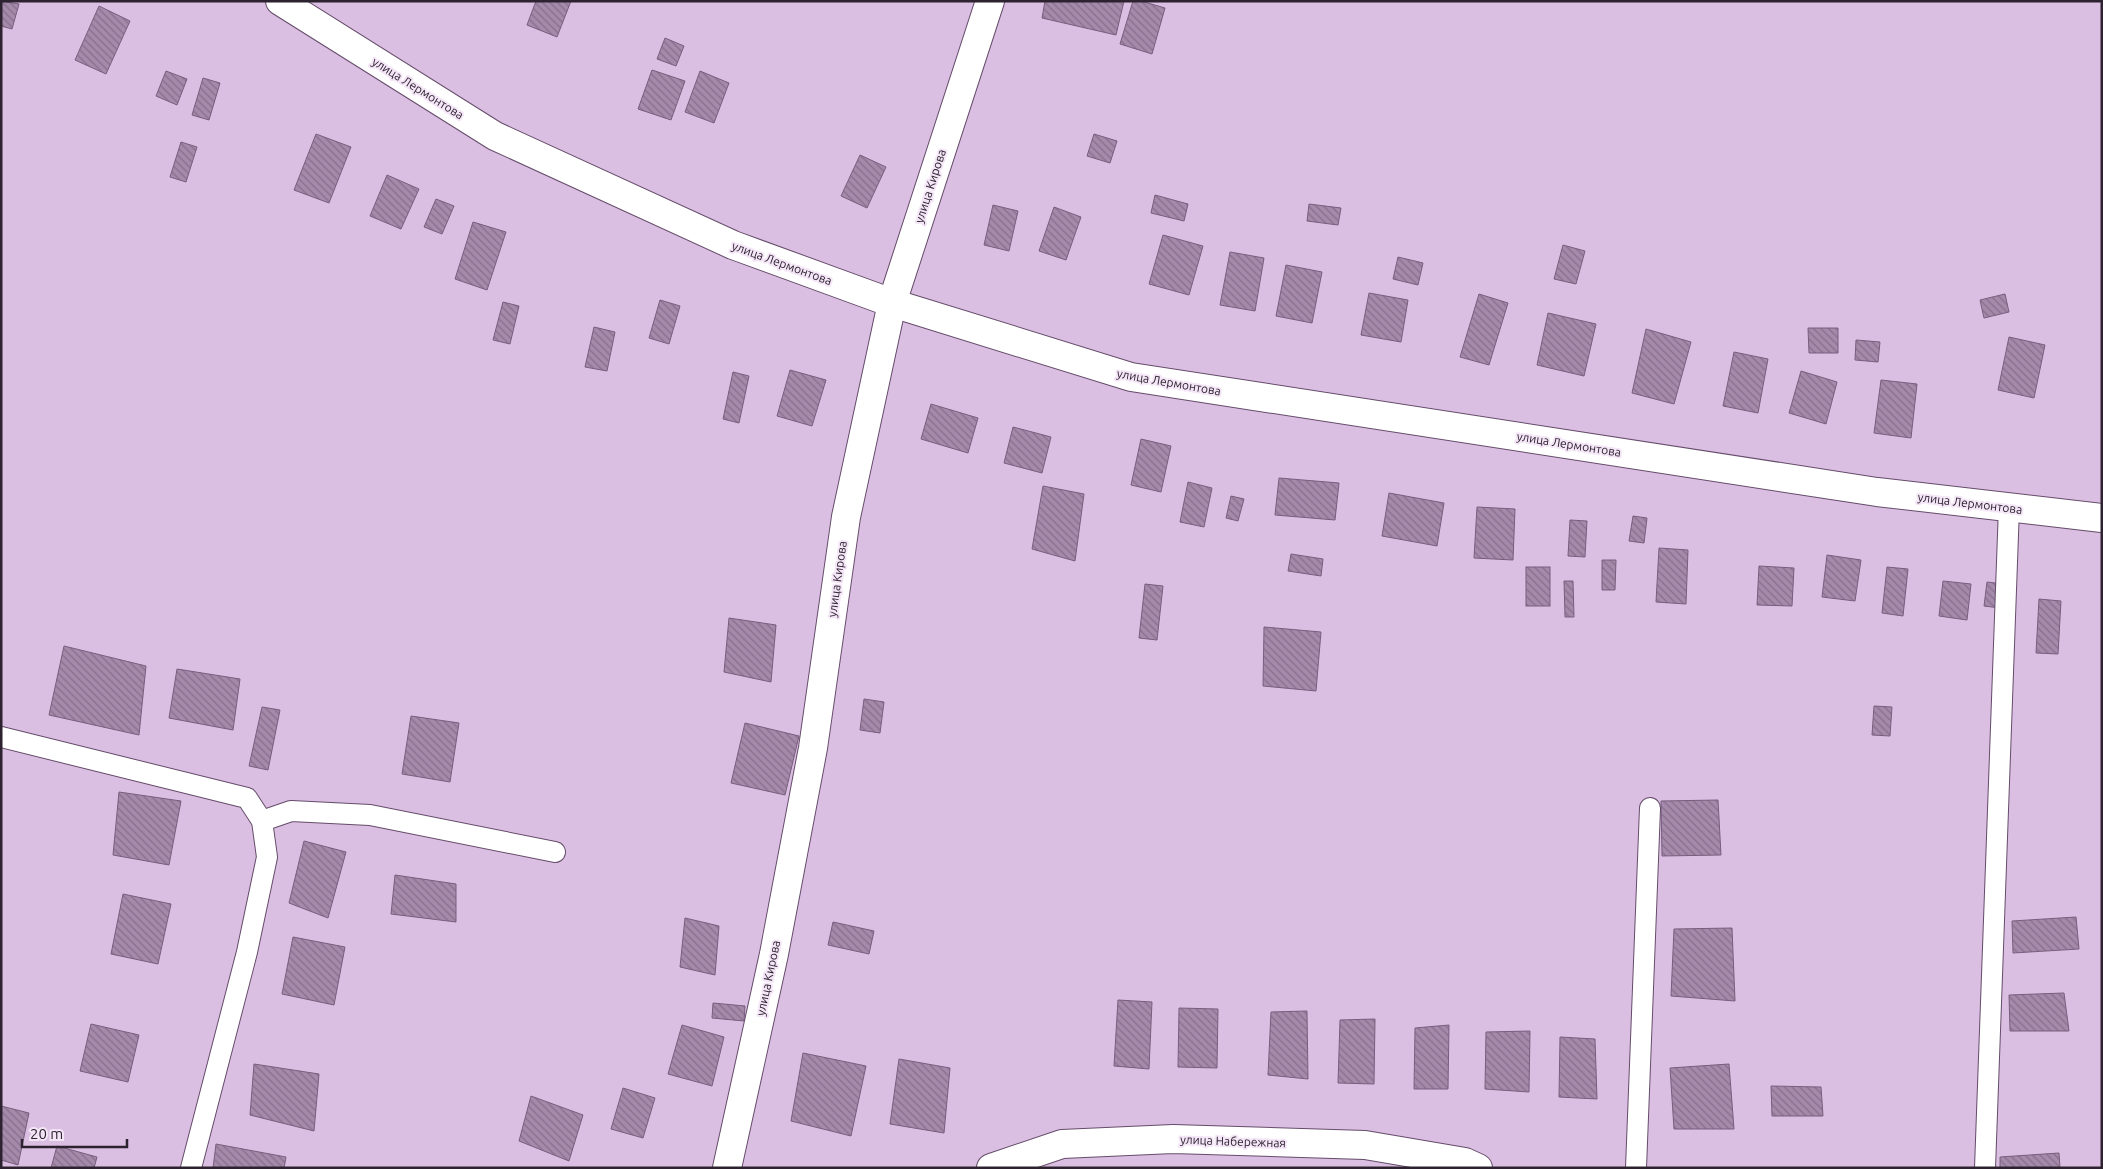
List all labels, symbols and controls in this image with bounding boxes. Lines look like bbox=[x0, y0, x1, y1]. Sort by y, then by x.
street label: улица Лермонтова bbox=[370, 55, 466, 121]
street label: улица Кирова bbox=[912, 147, 948, 225]
street label: улица Лермонтова bbox=[730, 239, 834, 287]
street label: улица Лермонтова bbox=[1116, 366, 1222, 398]
street label: улица Лермонтова bbox=[1516, 429, 1622, 459]
street label: улица Лермонтова bbox=[1917, 490, 2023, 516]
street label: улица Кирова bbox=[825, 540, 849, 618]
street label: улица Кирова bbox=[754, 939, 782, 1017]
scale bar bbox=[22, 1116, 128, 1148]
text: 20 m bbox=[30, 1125, 63, 1142]
street label: улица Набережная bbox=[1180, 1133, 1286, 1149]

